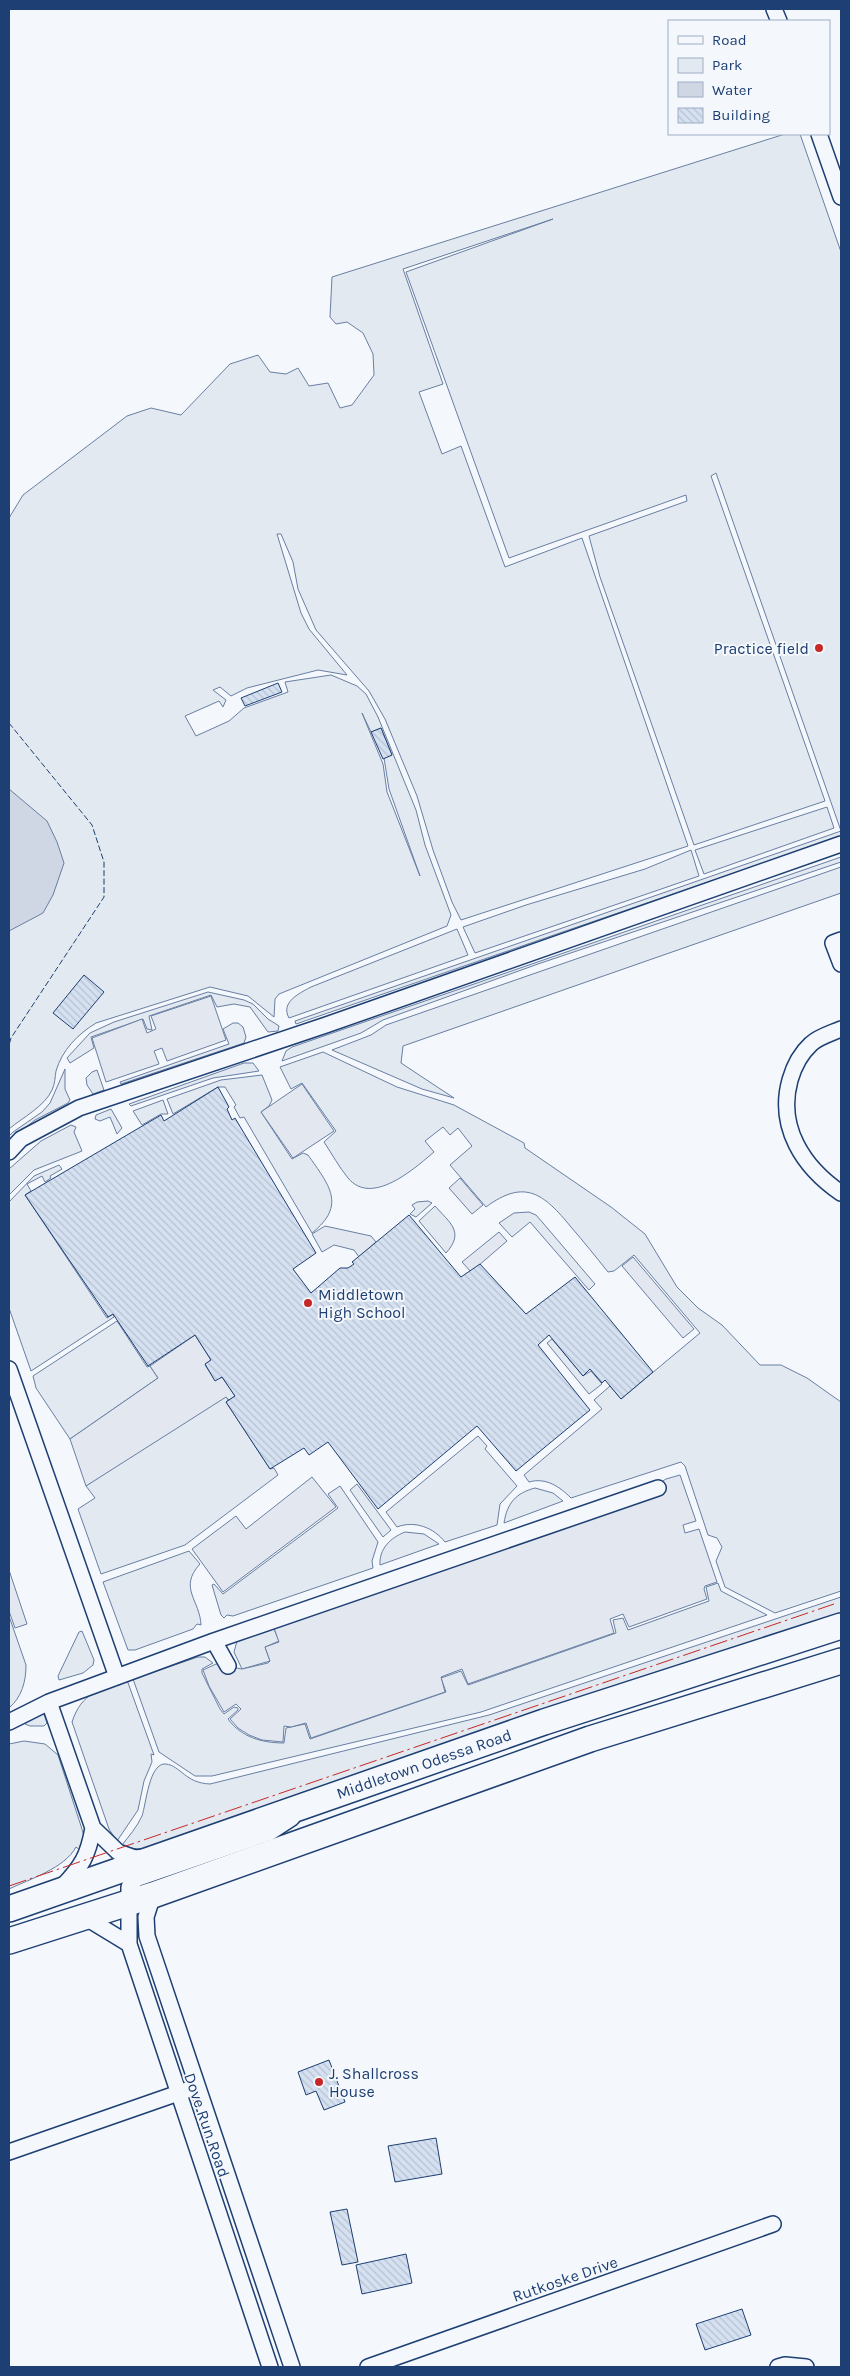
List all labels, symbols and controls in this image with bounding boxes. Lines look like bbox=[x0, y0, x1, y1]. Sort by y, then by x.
legend bbox=[668, 20, 830, 135]
text: Road bbox=[712, 31, 747, 49]
text: Park bbox=[712, 56, 742, 74]
text: Water bbox=[712, 81, 753, 99]
text: Building bbox=[712, 106, 770, 124]
place label: Practice field bbox=[714, 639, 809, 658]
marker: Practice field bbox=[813, 642, 825, 654]
place label: Middletown High School bbox=[318, 1285, 406, 1322]
marker: Middletown High School bbox=[302, 1297, 314, 1309]
street label: Middletown Odessa Road bbox=[334, 1725, 514, 1803]
place label: J. Shallcross House bbox=[329, 2064, 419, 2101]
street label: Dove Run Road bbox=[180, 2070, 234, 2180]
marker: J. Shallcross House bbox=[313, 2076, 325, 2088]
street label: Rutkoske Drive bbox=[510, 2252, 620, 2306]

